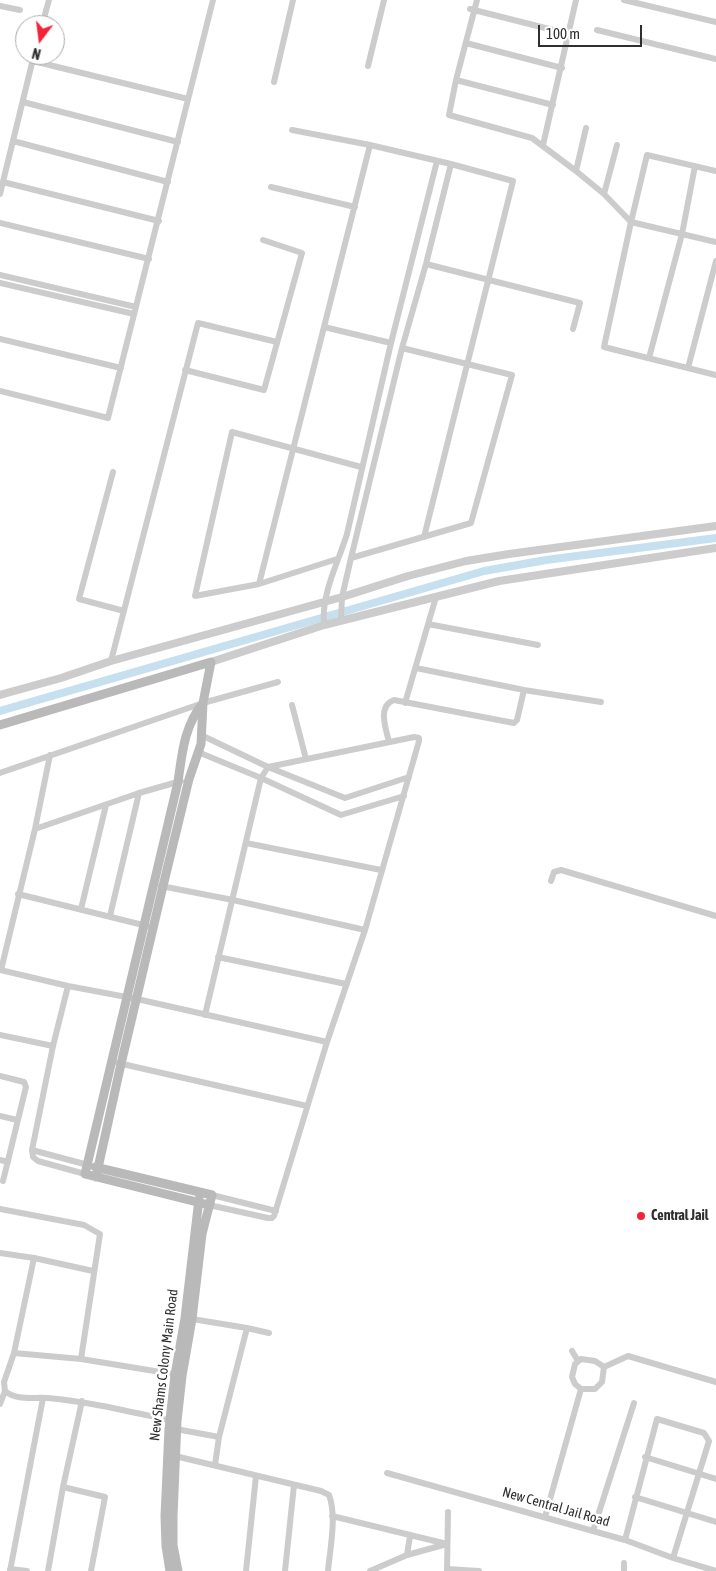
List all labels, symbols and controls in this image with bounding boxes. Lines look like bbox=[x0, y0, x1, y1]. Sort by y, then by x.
north arrow bbox=[15, 15, 65, 65]
scale bar bbox=[541, 15, 645, 47]
text: 100 m bbox=[546, 25, 580, 42]
text: N bbox=[30, 45, 42, 62]
place label: Central Jail bbox=[651, 1208, 708, 1224]
marker: Central Jail bbox=[635, 1210, 647, 1222]
street label: New Shams Colony Main Road bbox=[146, 1288, 182, 1442]
street label: New Central Jail Road bbox=[500, 1484, 612, 1530]

